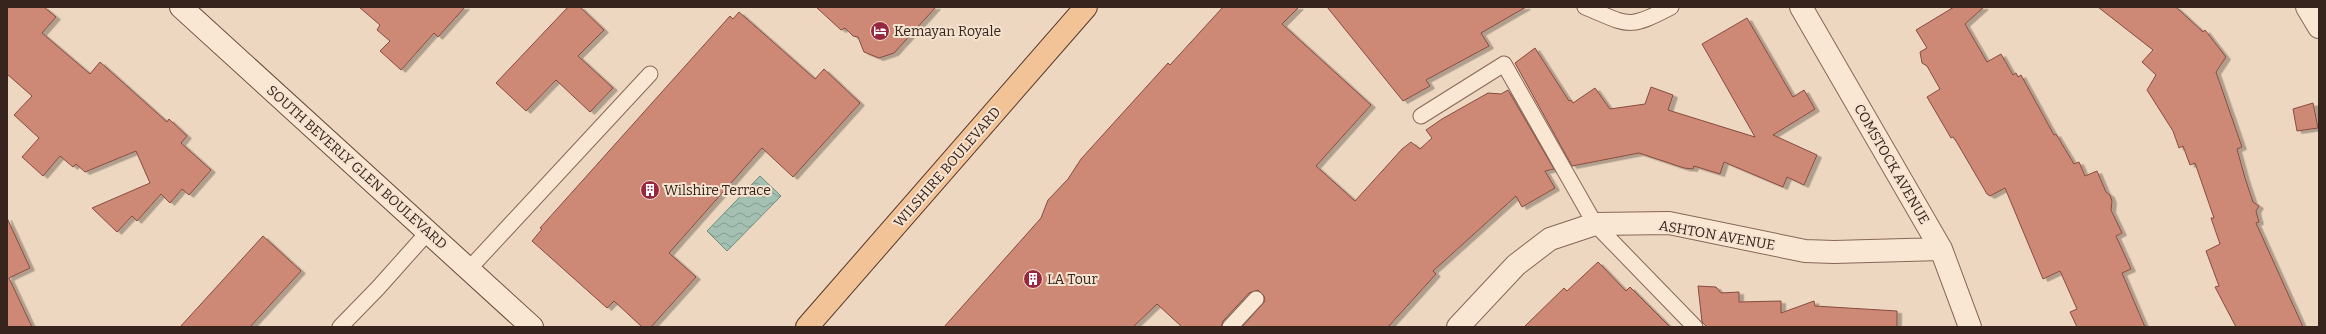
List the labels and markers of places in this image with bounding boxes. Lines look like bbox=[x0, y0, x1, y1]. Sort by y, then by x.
hotel icon: Kemayan Royale bbox=[869, 20, 891, 42]
place label: Kemayan Royale bbox=[894, 23, 1001, 40]
building icon: Wilshire Terrace bbox=[639, 179, 661, 201]
place label: Wilshire Terrace bbox=[664, 182, 771, 199]
building icon: LA Tour bbox=[1022, 268, 1044, 290]
place label: LA Tour bbox=[1047, 271, 1098, 288]

